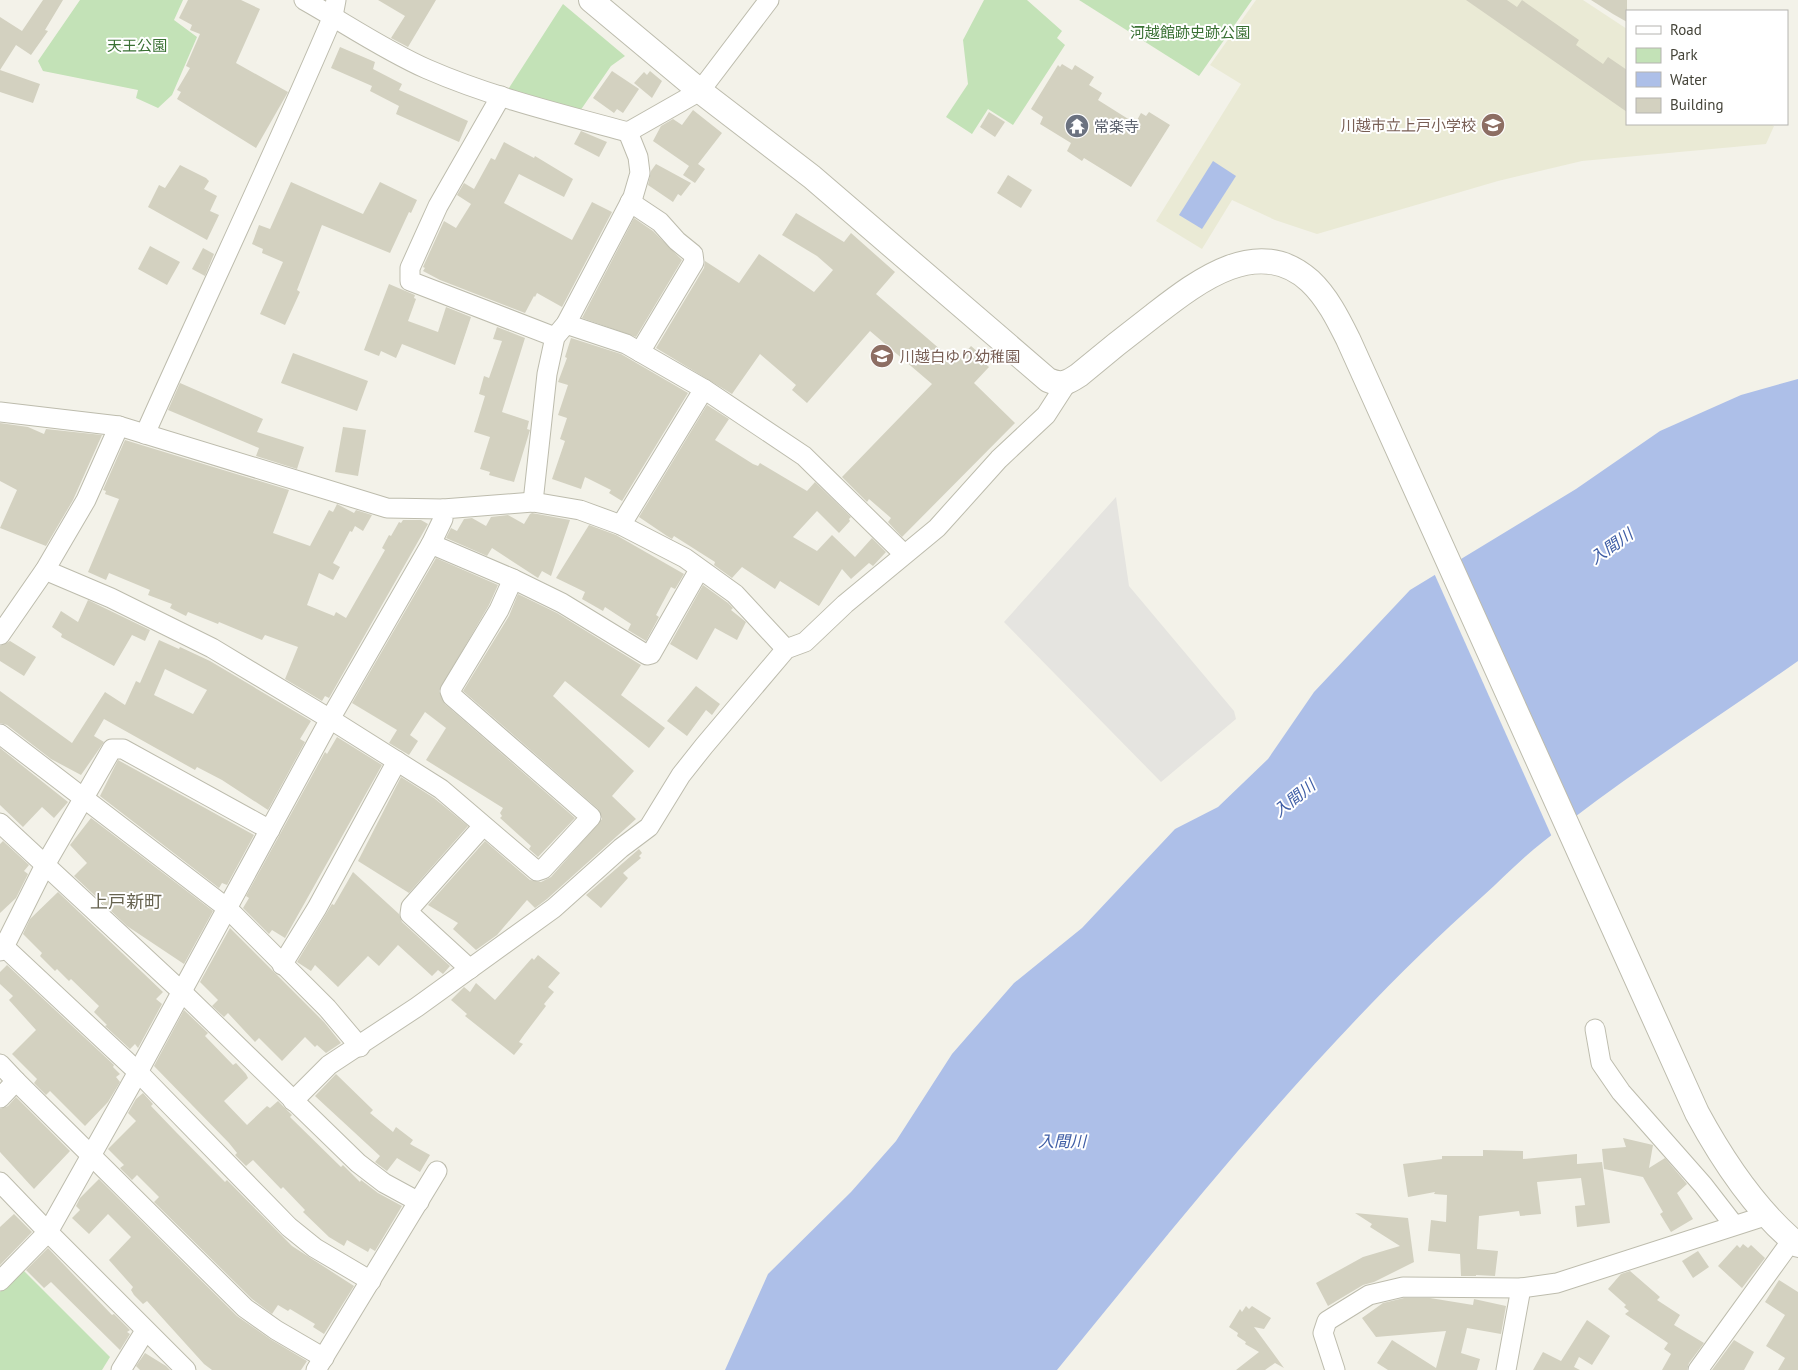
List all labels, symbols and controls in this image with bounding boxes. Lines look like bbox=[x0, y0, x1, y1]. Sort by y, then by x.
legend bbox=[1626, 10, 1788, 125]
text: Road bbox=[1670, 20, 1702, 39]
park label: 河越館跡史跡公園 bbox=[1130, 23, 1250, 42]
park label: 天王公園 bbox=[107, 36, 167, 55]
text: Park bbox=[1670, 45, 1698, 64]
text: Water bbox=[1670, 70, 1707, 89]
text: Building bbox=[1670, 95, 1724, 114]
school or university icon: 川越市立上戸小学校 bbox=[1480, 112, 1506, 138]
temple icon: 常楽寺 bbox=[1064, 113, 1090, 139]
place label: 川越市立上戸小学校 bbox=[1341, 116, 1476, 135]
place label: 常楽寺 bbox=[1094, 117, 1139, 136]
school or university icon: 川越白ゆり幼稚園 bbox=[869, 343, 895, 369]
place label: 川越白ゆり幼稚園 bbox=[900, 347, 1020, 366]
water label: 入間川 bbox=[1586, 523, 1638, 568]
water label: 入間川 bbox=[1269, 774, 1320, 821]
district label: 上戸新町 bbox=[90, 890, 162, 913]
water label: 入間川 bbox=[1038, 1131, 1088, 1151]

